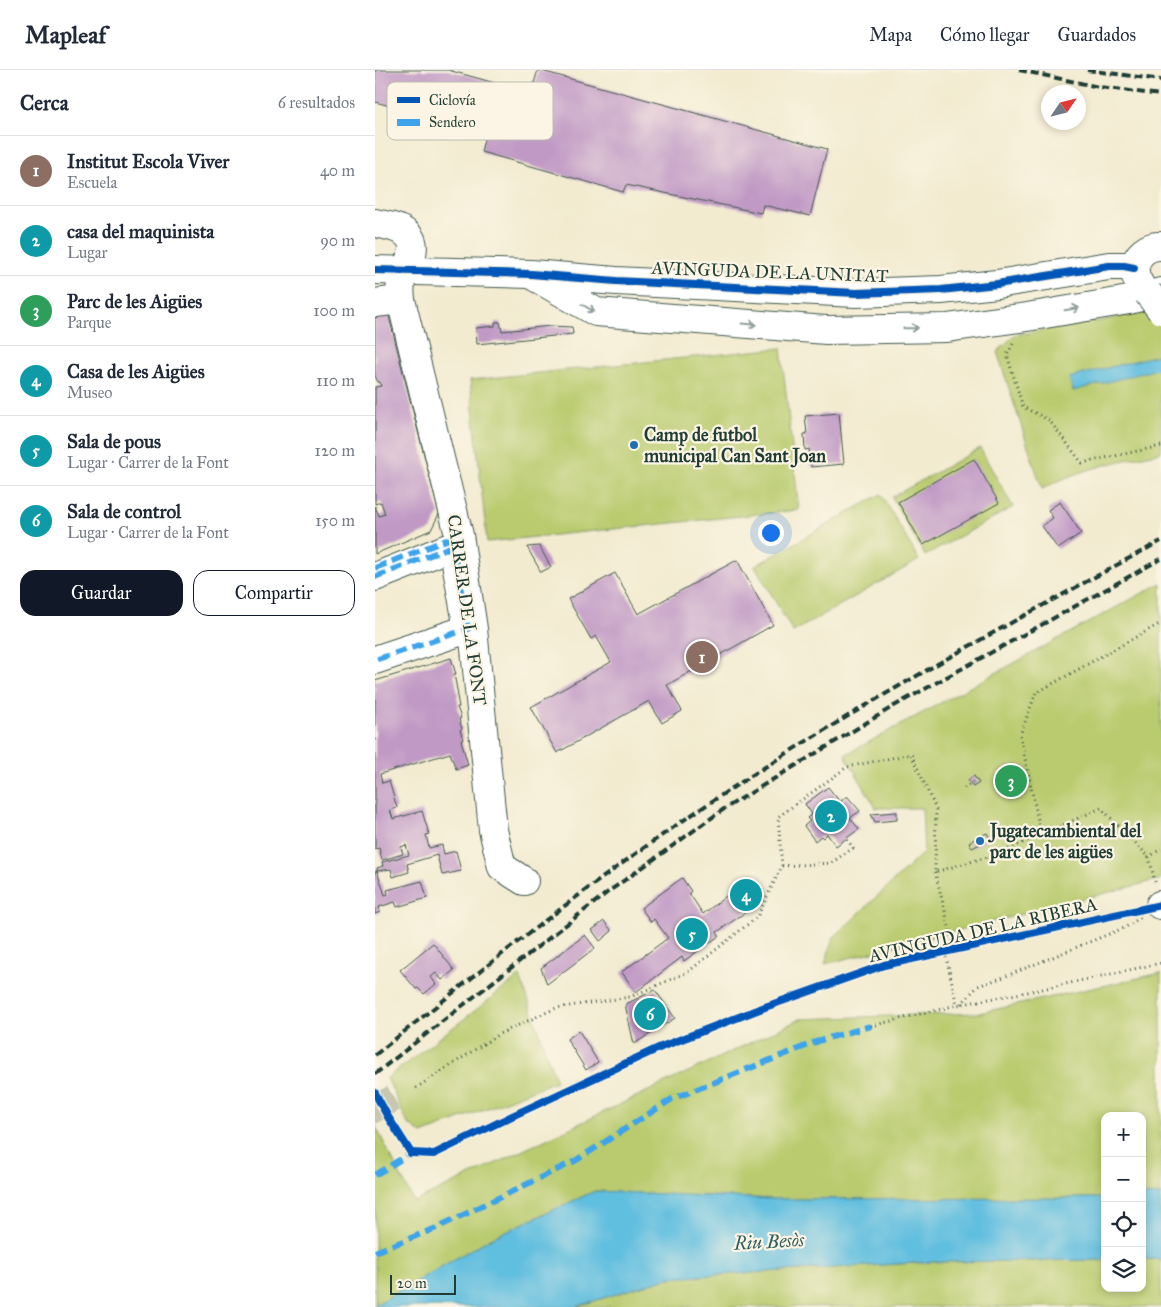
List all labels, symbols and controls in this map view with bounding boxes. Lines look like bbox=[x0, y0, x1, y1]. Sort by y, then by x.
text: Mapleaf bbox=[25, 20, 106, 50]
text: Mapa bbox=[869, 24, 912, 46]
text: Cómo llegar bbox=[940, 24, 1030, 46]
text: Guardados bbox=[1058, 24, 1136, 46]
legend bbox=[387, 82, 553, 140]
north arrow bbox=[1041, 85, 1086, 130]
text: Cerca bbox=[20, 90, 69, 116]
text: Ciclovía bbox=[429, 92, 476, 109]
text: 6 resultados bbox=[278, 93, 355, 112]
text: Sendero bbox=[429, 114, 476, 131]
text: Institut Escola Viver bbox=[67, 150, 229, 173]
text: 1 bbox=[33, 161, 39, 180]
text: 40 m bbox=[320, 161, 355, 180]
text: Escuela bbox=[67, 173, 117, 192]
text: casa del maquinista bbox=[67, 220, 214, 243]
text: 2 bbox=[32, 231, 40, 250]
text: 90 m bbox=[320, 231, 355, 250]
text: Lugar bbox=[67, 243, 108, 262]
street label: AVINGUDA DE LA UNITAT bbox=[650, 257, 889, 287]
text: Parc de les Aigües bbox=[67, 290, 202, 313]
text: 3 bbox=[33, 301, 39, 320]
text: 100 m bbox=[313, 301, 355, 320]
one-way arrow bbox=[581, 303, 595, 313]
one-way arrow bbox=[1064, 304, 1080, 314]
text: Parque bbox=[67, 313, 111, 332]
one-way arrow bbox=[741, 319, 757, 329]
one-way arrow bbox=[903, 324, 919, 333]
text: Casa de les Aigües bbox=[67, 360, 205, 383]
text: 4 bbox=[32, 371, 40, 390]
text: 110 m bbox=[316, 371, 355, 390]
text: Museo bbox=[67, 383, 113, 402]
place label: Camp de futbol municipal Can Sant Joan bbox=[643, 424, 826, 468]
text: Sala de pous bbox=[67, 430, 161, 453]
marker: Camp de futbol municipal Can Sant Joan bbox=[628, 439, 640, 451]
text: 5 bbox=[32, 441, 40, 460]
text: 120 m bbox=[315, 441, 355, 460]
text: Lugar · Carrer de la Font bbox=[67, 453, 229, 472]
text: Sala de control bbox=[67, 500, 181, 523]
text: 6 bbox=[32, 511, 40, 530]
text: 150 m bbox=[315, 511, 355, 530]
street label: CARRER DE LA FONT bbox=[443, 513, 491, 707]
your location bbox=[758, 520, 784, 546]
text: Lugar · Carrer de la Font bbox=[67, 523, 229, 542]
button: Guardar bbox=[20, 570, 183, 616]
button: Compartir bbox=[193, 570, 355, 616]
pin: 1 bbox=[686, 638, 718, 676]
pin: 3 bbox=[995, 762, 1027, 800]
pin: 2 bbox=[815, 797, 847, 835]
place label: Jugatecambiental del parc de les aigües bbox=[988, 820, 1143, 864]
marker: Jugatecambiental del parc de les aigües bbox=[974, 835, 986, 847]
pin: 4 bbox=[730, 876, 762, 914]
street label: AVINGUDA DE LA RIBERA bbox=[866, 893, 1099, 967]
pin: 5 bbox=[676, 915, 708, 953]
pin: 6 bbox=[634, 995, 666, 1033]
map controls bbox=[1101, 1112, 1146, 1292]
button: + bbox=[1101, 1112, 1146, 1157]
button: − bbox=[1101, 1157, 1146, 1202]
button: locate bbox=[1101, 1202, 1146, 1247]
water label: Riu Besòs bbox=[732, 1228, 805, 1255]
button: layers bbox=[1101, 1247, 1146, 1292]
scale bar bbox=[390, 1272, 456, 1295]
text: 20 m bbox=[397, 1275, 427, 1292]

